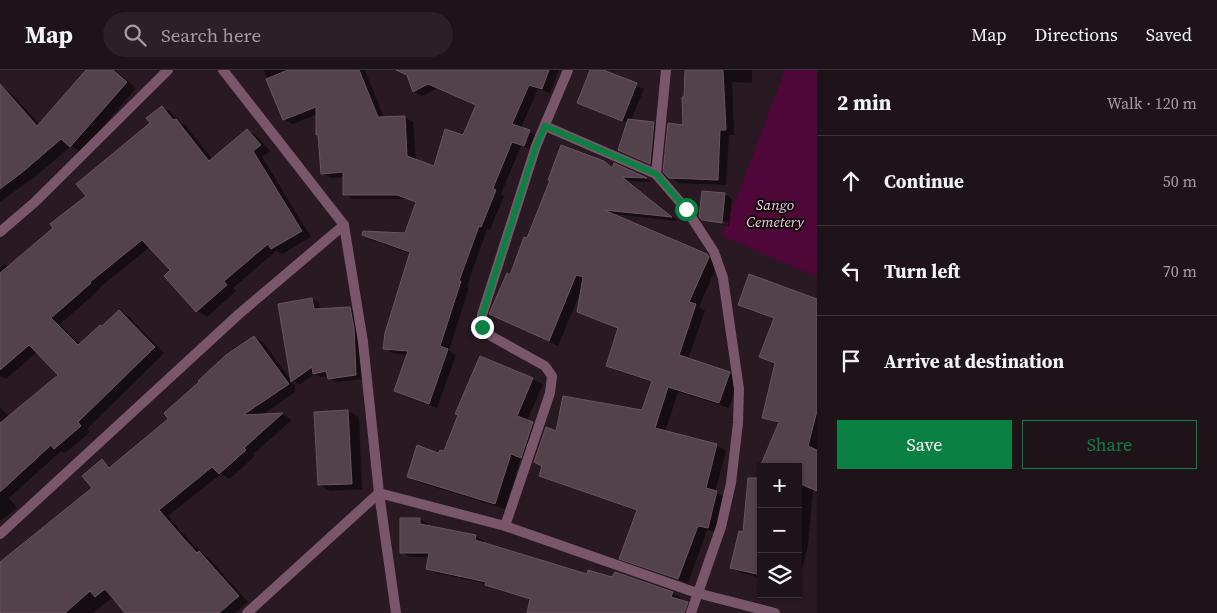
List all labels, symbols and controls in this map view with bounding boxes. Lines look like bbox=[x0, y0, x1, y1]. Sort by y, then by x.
search box bbox=[103, 12, 453, 57]
text: Map bbox=[25, 18, 73, 51]
icon: search bbox=[121, 21, 149, 49]
text: Search here bbox=[161, 22, 261, 48]
text: Map bbox=[971, 22, 1007, 47]
text: Directions bbox=[1035, 22, 1118, 47]
text: Saved bbox=[1146, 22, 1192, 47]
text: 2 min bbox=[837, 88, 892, 117]
text: Walk · 120 m bbox=[1107, 92, 1197, 114]
icon: ahead bbox=[837, 167, 865, 195]
text: Continue bbox=[884, 168, 964, 194]
text: 50 m bbox=[1163, 170, 1197, 192]
park label: Sango Cemetery bbox=[746, 194, 805, 232]
route start bbox=[675, 198, 698, 221]
icon: left bbox=[837, 257, 865, 285]
text: Turn left bbox=[884, 258, 960, 284]
text: 70 m bbox=[1163, 260, 1197, 282]
route end bbox=[471, 316, 494, 339]
icon: arrive bbox=[837, 347, 865, 375]
text: Arrive at destination bbox=[884, 348, 1064, 374]
button: Save bbox=[837, 420, 1012, 469]
button: Share bbox=[1022, 420, 1197, 469]
map controls bbox=[757, 463, 802, 598]
button: + bbox=[757, 463, 802, 508]
button: − bbox=[757, 508, 802, 553]
button: layers bbox=[757, 553, 802, 598]

